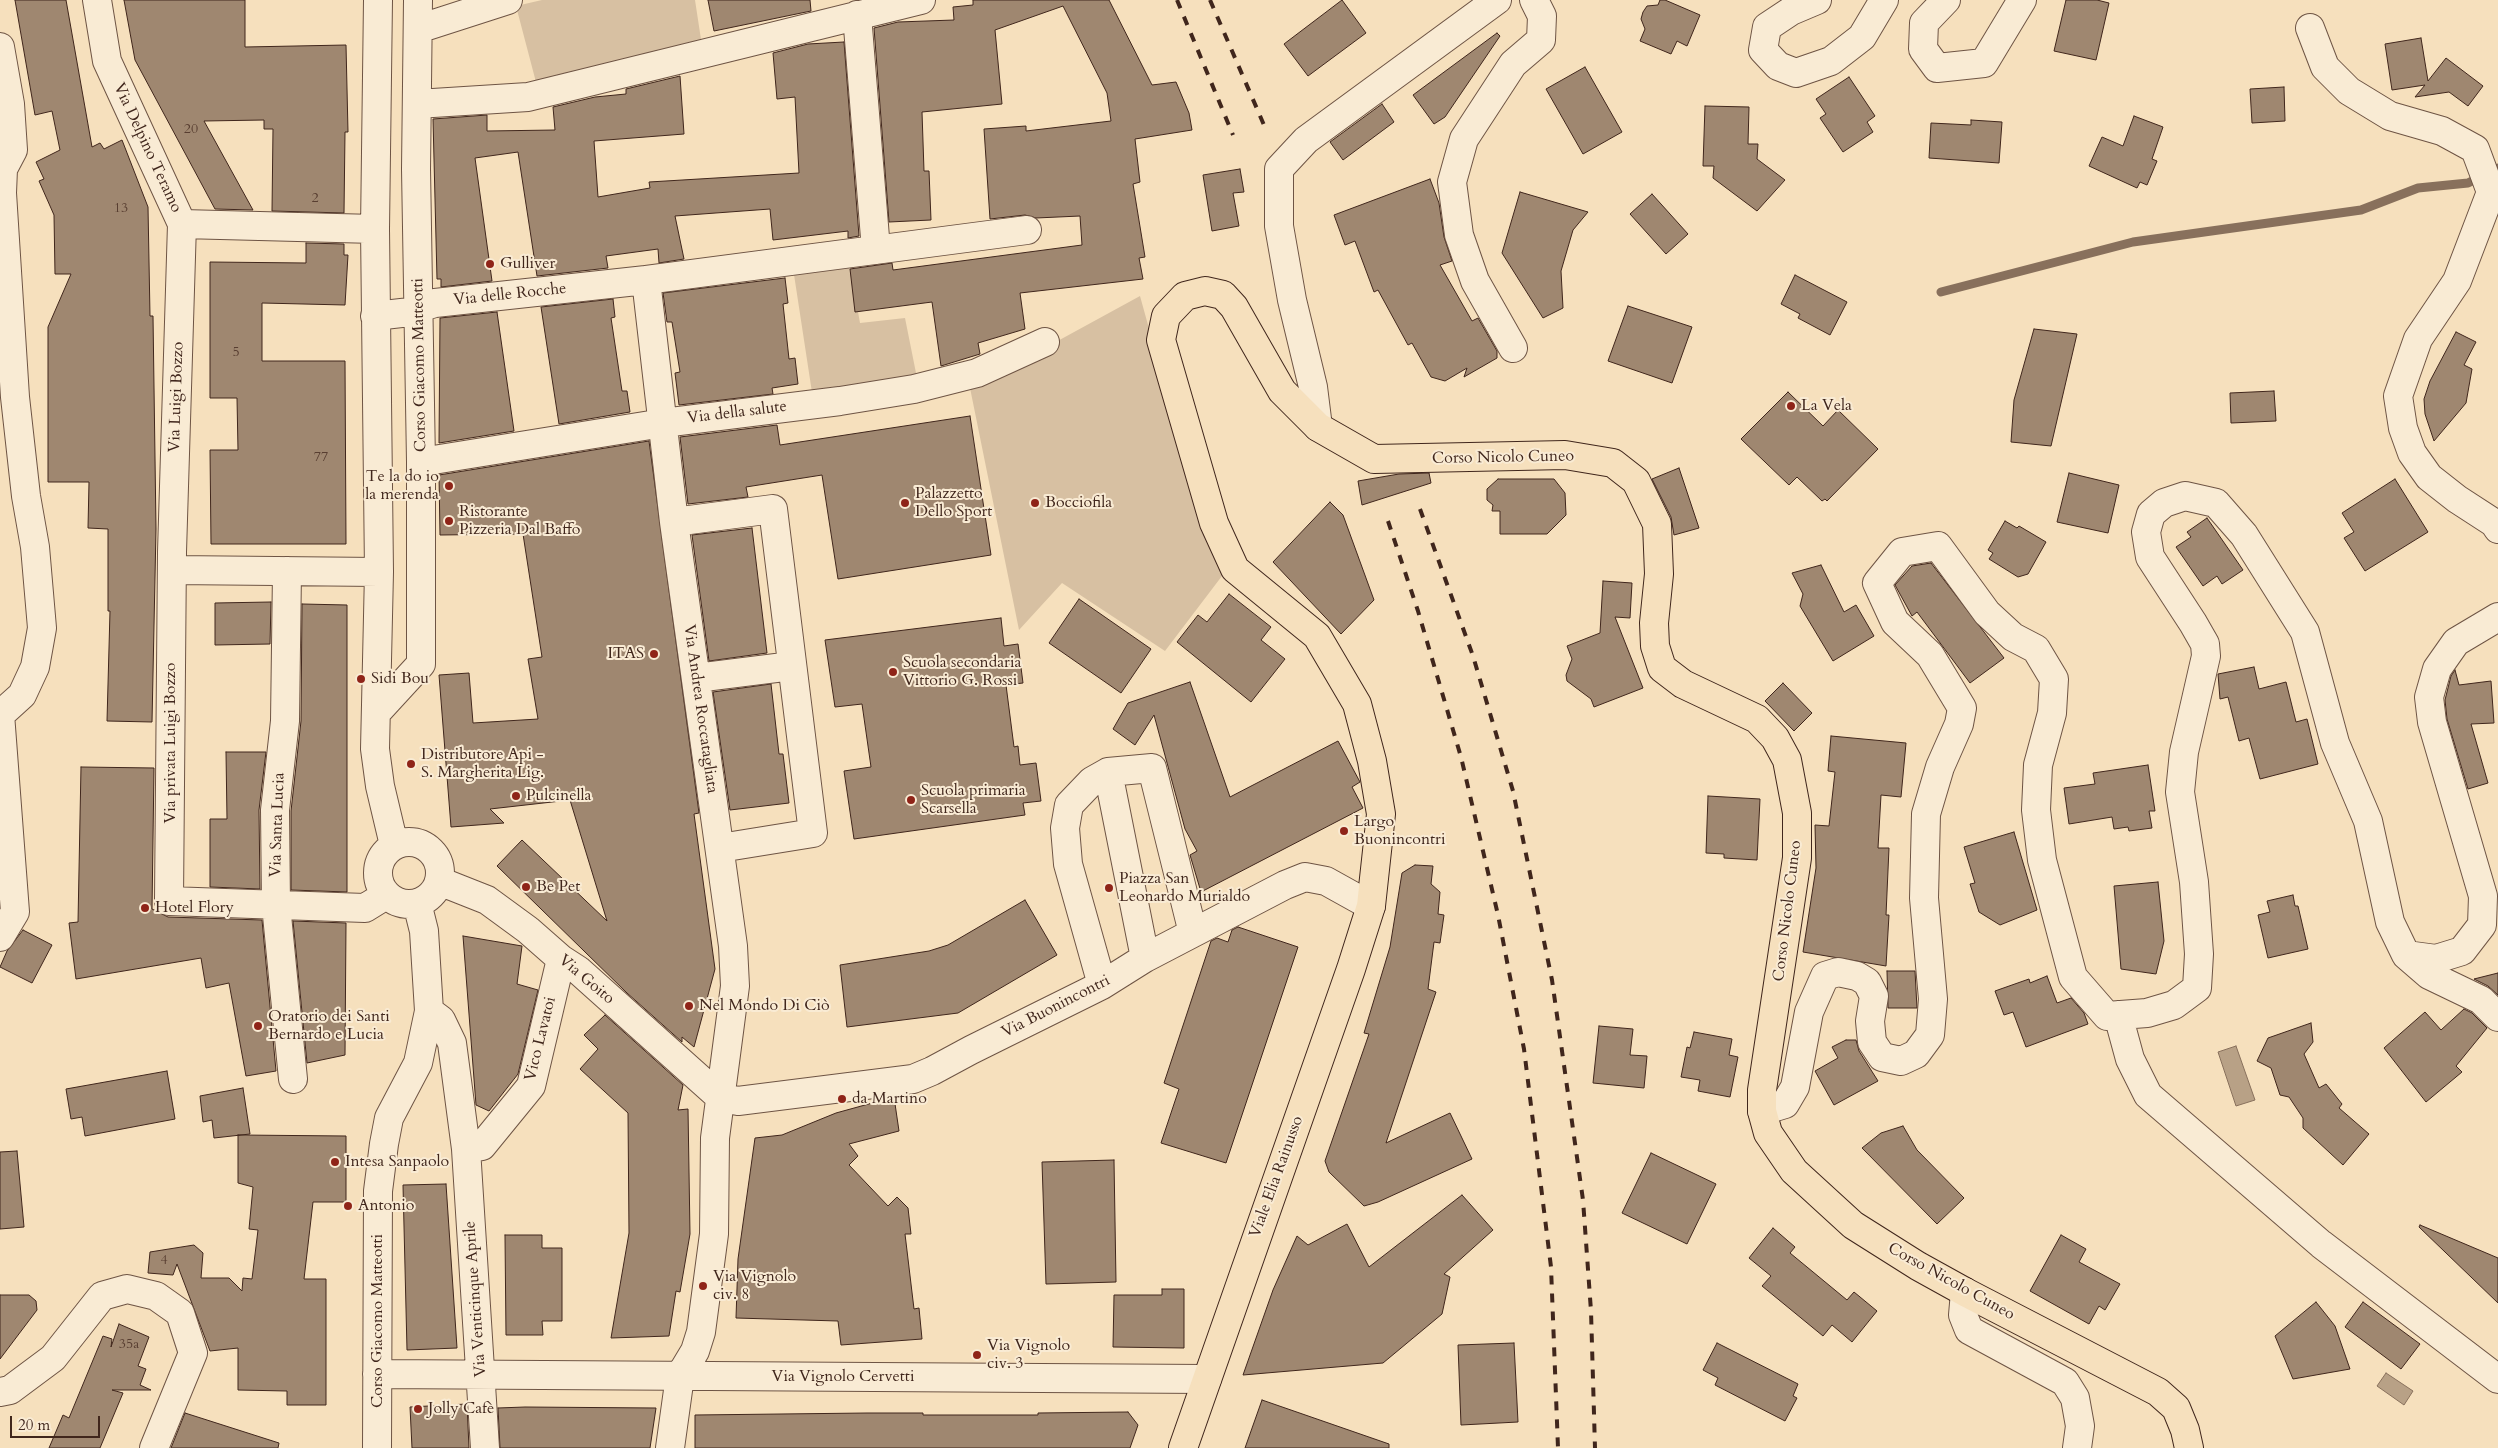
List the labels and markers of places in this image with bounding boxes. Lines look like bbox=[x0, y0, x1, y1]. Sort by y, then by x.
place label: Gulliver bbox=[500, 254, 555, 274]
marker: Gulliver bbox=[484, 258, 496, 270]
place label: La Vela bbox=[1801, 396, 1852, 416]
marker: La Vela bbox=[1785, 400, 1797, 412]
place label: Te la do io la merenda bbox=[365, 467, 439, 505]
marker: Te la do io la merenda bbox=[443, 480, 455, 492]
place label: Palazzetto Dello Sport bbox=[915, 484, 992, 522]
place label: Bocciofila bbox=[1045, 493, 1112, 513]
marker: Palazzetto Dello Sport bbox=[899, 497, 911, 509]
marker: Bocciofila bbox=[1029, 497, 1041, 509]
place label: Ristorante Pizzeria Dal Baffo bbox=[459, 502, 580, 540]
marker: Ristorante Pizzeria Dal Baffo bbox=[443, 515, 455, 527]
place label: ITAS bbox=[607, 644, 644, 664]
marker: ITAS bbox=[648, 648, 660, 660]
place label: Scuola secondaria Vittorio G. Rossi bbox=[903, 653, 1021, 691]
marker: Scuola secondaria Vittorio G. Rossi bbox=[887, 666, 899, 678]
place label: Sidi Bou bbox=[371, 669, 429, 689]
marker: Sidi Bou bbox=[355, 673, 367, 685]
place label: Distributore Api - S. Margherita Lig. bbox=[421, 745, 544, 783]
marker: Distributore Api - S. Margherita Lig. bbox=[405, 758, 417, 770]
place label: Scuola primaria Scarsella bbox=[921, 781, 1026, 819]
place label: Pulcinella bbox=[526, 786, 592, 806]
marker: Pulcinella bbox=[510, 790, 522, 802]
marker: Scuola primaria Scarsella bbox=[905, 794, 917, 806]
place label: Largo Buonincontri bbox=[1354, 812, 1445, 850]
marker: Largo Buonincontri bbox=[1338, 825, 1350, 837]
place label: Piazza San Leonardo Murialdo bbox=[1119, 869, 1250, 907]
place label: Be Pet bbox=[536, 877, 580, 897]
marker: Be Pet bbox=[520, 881, 532, 893]
marker: Piazza San Leonardo Murialdo bbox=[1103, 882, 1115, 894]
place label: Hotel Flory bbox=[155, 898, 234, 918]
marker: Hotel Flory bbox=[139, 902, 151, 914]
place label: Nel Mondo Di Ciò bbox=[699, 996, 830, 1016]
marker: Nel Mondo Di Ciò bbox=[683, 1000, 695, 1012]
place label: Oratorio dei Santi Bernardo e Lucia bbox=[268, 1007, 390, 1045]
marker: Oratorio dei Santi Bernardo e Lucia bbox=[252, 1020, 264, 1032]
place label: da Martino bbox=[852, 1089, 927, 1109]
marker: da Martino bbox=[836, 1093, 848, 1105]
place label: Intesa Sanpaolo bbox=[345, 1152, 449, 1172]
marker: Intesa Sanpaolo bbox=[329, 1156, 341, 1168]
place label: Antonio bbox=[358, 1196, 414, 1216]
marker: Antonio bbox=[342, 1200, 354, 1212]
place label: Via Vignolo civ. 8 bbox=[713, 1267, 796, 1305]
marker: Via Vignolo civ. 8 bbox=[697, 1280, 709, 1292]
place label: Via Vignolo civ. 3 bbox=[987, 1336, 1070, 1374]
marker: Via Vignolo civ. 3 bbox=[971, 1349, 983, 1361]
place label: Jolly Cafè bbox=[428, 1399, 494, 1419]
marker: Jolly Cafè bbox=[412, 1403, 424, 1415]

